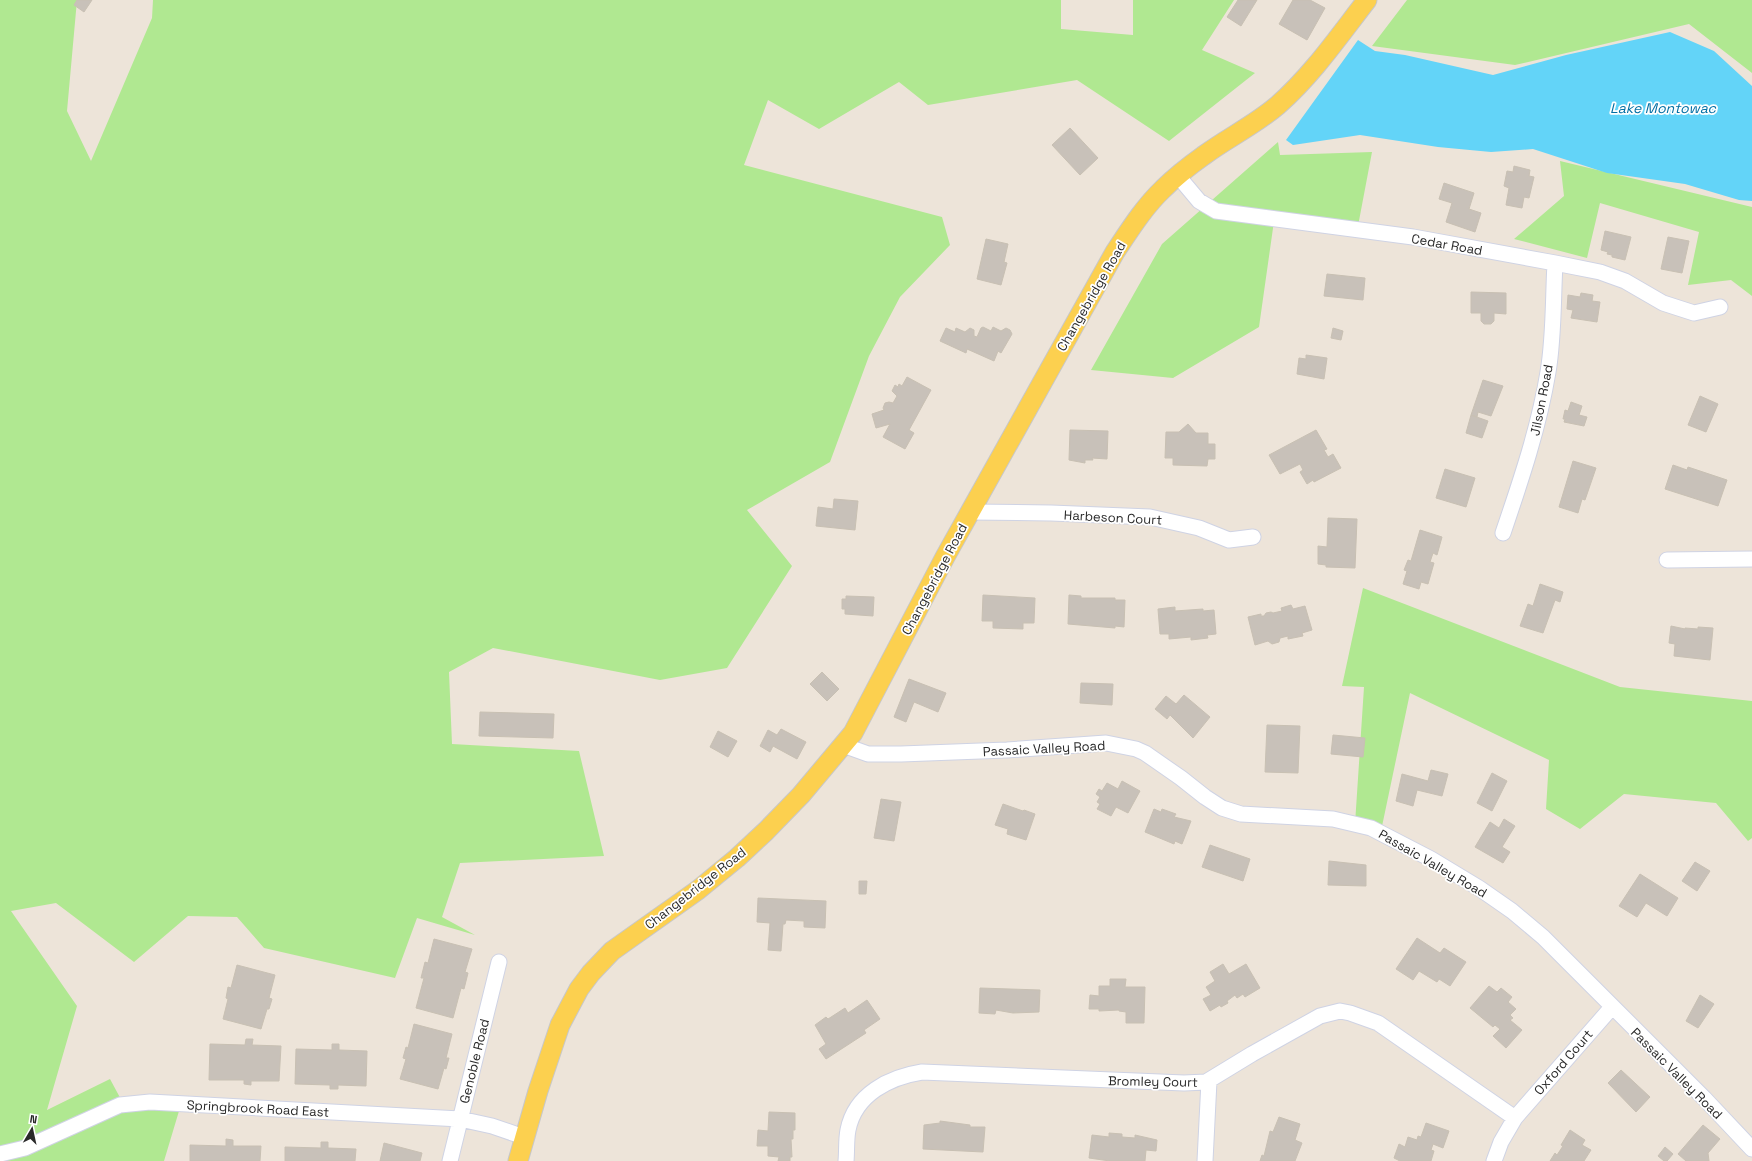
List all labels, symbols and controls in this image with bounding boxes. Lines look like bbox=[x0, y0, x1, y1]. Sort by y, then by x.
water label: Lake Montowac bbox=[1610, 99, 1717, 117]
street label: Cedar Road bbox=[1410, 230, 1484, 259]
street label: Changebridge Road bbox=[1053, 238, 1130, 354]
street label: Jilson Road bbox=[1526, 363, 1557, 437]
street label: Harbeson Court bbox=[1063, 506, 1163, 529]
street label: Changebridge Road bbox=[898, 521, 971, 638]
street label: Passaic Valley Road bbox=[982, 737, 1106, 760]
street label: Passaic Valley Road bbox=[1375, 825, 1490, 901]
street label: Changebridge Road bbox=[641, 844, 749, 933]
street label: Genoble Road bbox=[456, 1017, 493, 1105]
street label: Passaic Valley Road bbox=[1627, 1024, 1726, 1123]
street label: Oxford Court bbox=[1530, 1026, 1597, 1099]
street label: Bromley Court bbox=[1108, 1072, 1198, 1091]
street label: Springbrook Road East bbox=[186, 1096, 330, 1121]
north arrow bbox=[12, 1109, 52, 1149]
text: N bbox=[29, 1112, 38, 1127]

